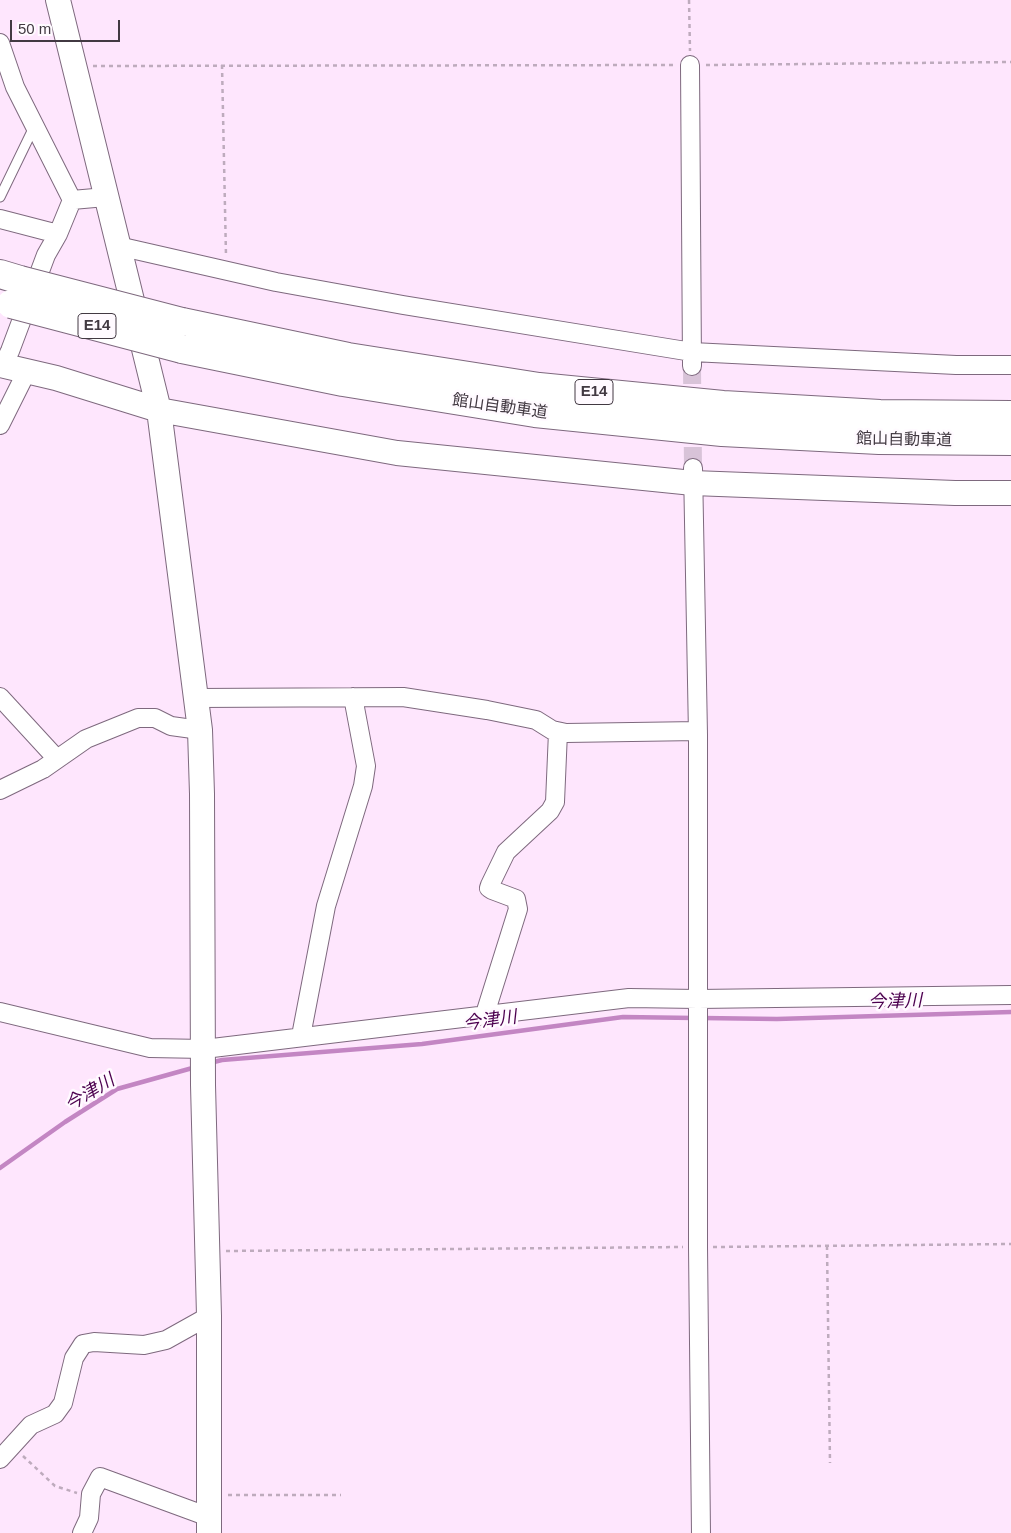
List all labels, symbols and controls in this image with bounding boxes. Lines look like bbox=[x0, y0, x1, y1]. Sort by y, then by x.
scale bar bbox=[12, 10, 122, 42]
text: 50 m bbox=[18, 20, 51, 37]
road number: E14 bbox=[78, 314, 116, 338]
road number: E14 bbox=[575, 380, 613, 404]
street label: 館山自動車道 bbox=[451, 391, 549, 423]
street label: 館山自動車道 bbox=[856, 430, 952, 450]
water label: 今津川 bbox=[868, 990, 922, 1014]
water label: 今津川 bbox=[462, 1007, 518, 1035]
water label: 今津川 bbox=[61, 1070, 119, 1116]

